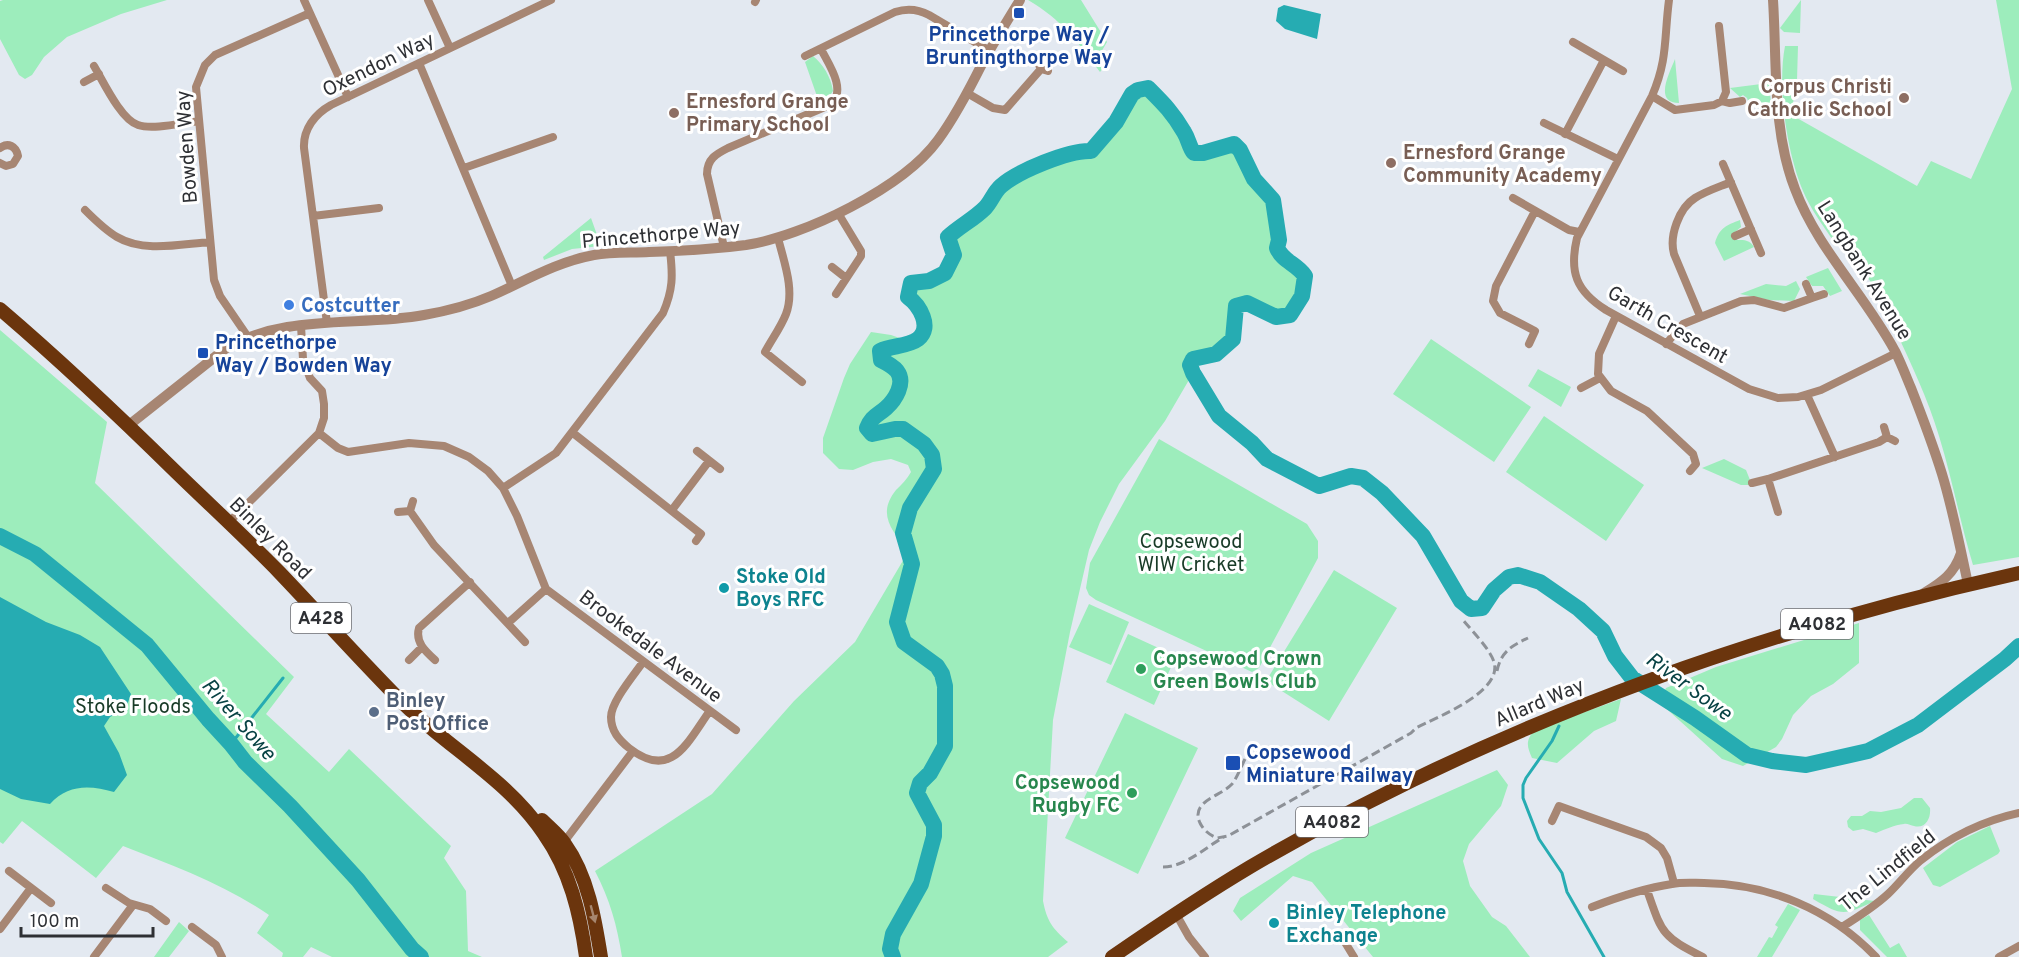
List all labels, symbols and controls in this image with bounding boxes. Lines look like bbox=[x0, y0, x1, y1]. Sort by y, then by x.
marker: Princethorpe Way / Bruntingthorpe Way bbox=[1012, 6, 1026, 20]
place label: Princethorpe Way / Bruntingthorpe Way bbox=[925, 23, 1113, 72]
street label: Oxendon Way bbox=[319, 27, 439, 104]
place label: Corpus Christi Catholic School bbox=[1747, 75, 1892, 124]
street label: Bowden Way bbox=[171, 89, 205, 204]
place label: Ernesford Grange Primary School bbox=[686, 90, 849, 139]
marker: Corpus Christi Catholic School bbox=[1897, 91, 1911, 105]
marker: Ernesford Grange Primary School bbox=[667, 106, 681, 120]
place label: Ernesford Grange Community Academy bbox=[1403, 141, 1602, 190]
marker: Ernesford Grange Community Academy bbox=[1384, 156, 1398, 170]
street label: Langbank Avenue bbox=[1810, 196, 1917, 346]
street label: Princethorpe Way bbox=[581, 216, 742, 256]
street label: Garth Crescent bbox=[1602, 281, 1732, 371]
place label: Costcutter bbox=[301, 294, 401, 320]
marker: Costcutter bbox=[282, 298, 296, 312]
place label: Princethorpe Way / Bowden Way bbox=[215, 331, 392, 380]
marker: Princethorpe Way / Bowden Way bbox=[196, 346, 210, 360]
street label: Binley Road bbox=[223, 493, 316, 586]
park label: Copsewood WIW Cricket bbox=[1138, 530, 1245, 579]
place label: Stoke Old Boys RFC bbox=[736, 565, 826, 614]
marker: Stoke Old Boys RFC bbox=[717, 581, 731, 595]
street label: Brookedale Avenue bbox=[573, 585, 727, 710]
road number: A428 bbox=[291, 603, 351, 633]
road number: A4082 bbox=[1781, 609, 1853, 639]
place label: Copsewood Crown Green Bowls Club bbox=[1153, 647, 1322, 696]
water label: River Sowe bbox=[1640, 647, 1738, 728]
marker: Copsewood Crown Green Bowls Club bbox=[1134, 662, 1148, 676]
water label: River Sowe bbox=[195, 673, 282, 768]
street label: Allard Way bbox=[1491, 673, 1589, 734]
place label: Binley Post Office bbox=[386, 689, 489, 738]
park label: Stoke Floods bbox=[75, 695, 191, 721]
marker: Binley Post Office bbox=[367, 705, 381, 719]
place label: Copsewood Miniature Railway bbox=[1246, 741, 1413, 790]
marker: Copsewood Miniature Railway bbox=[1224, 754, 1242, 772]
place label: Copsewood Rugby FC bbox=[1015, 771, 1120, 820]
marker: Copsewood Rugby FC bbox=[1125, 786, 1139, 800]
road number: A4082 bbox=[1296, 807, 1368, 837]
street label: The Lindfield bbox=[1835, 825, 1942, 918]
scale bar bbox=[21, 900, 153, 938]
place label: Binley Telephone Exchange bbox=[1286, 901, 1446, 950]
one-way arrow bbox=[589, 905, 598, 923]
text: 100 m bbox=[30, 911, 79, 934]
marker: Binley Telephone Exchange bbox=[1267, 916, 1281, 930]

